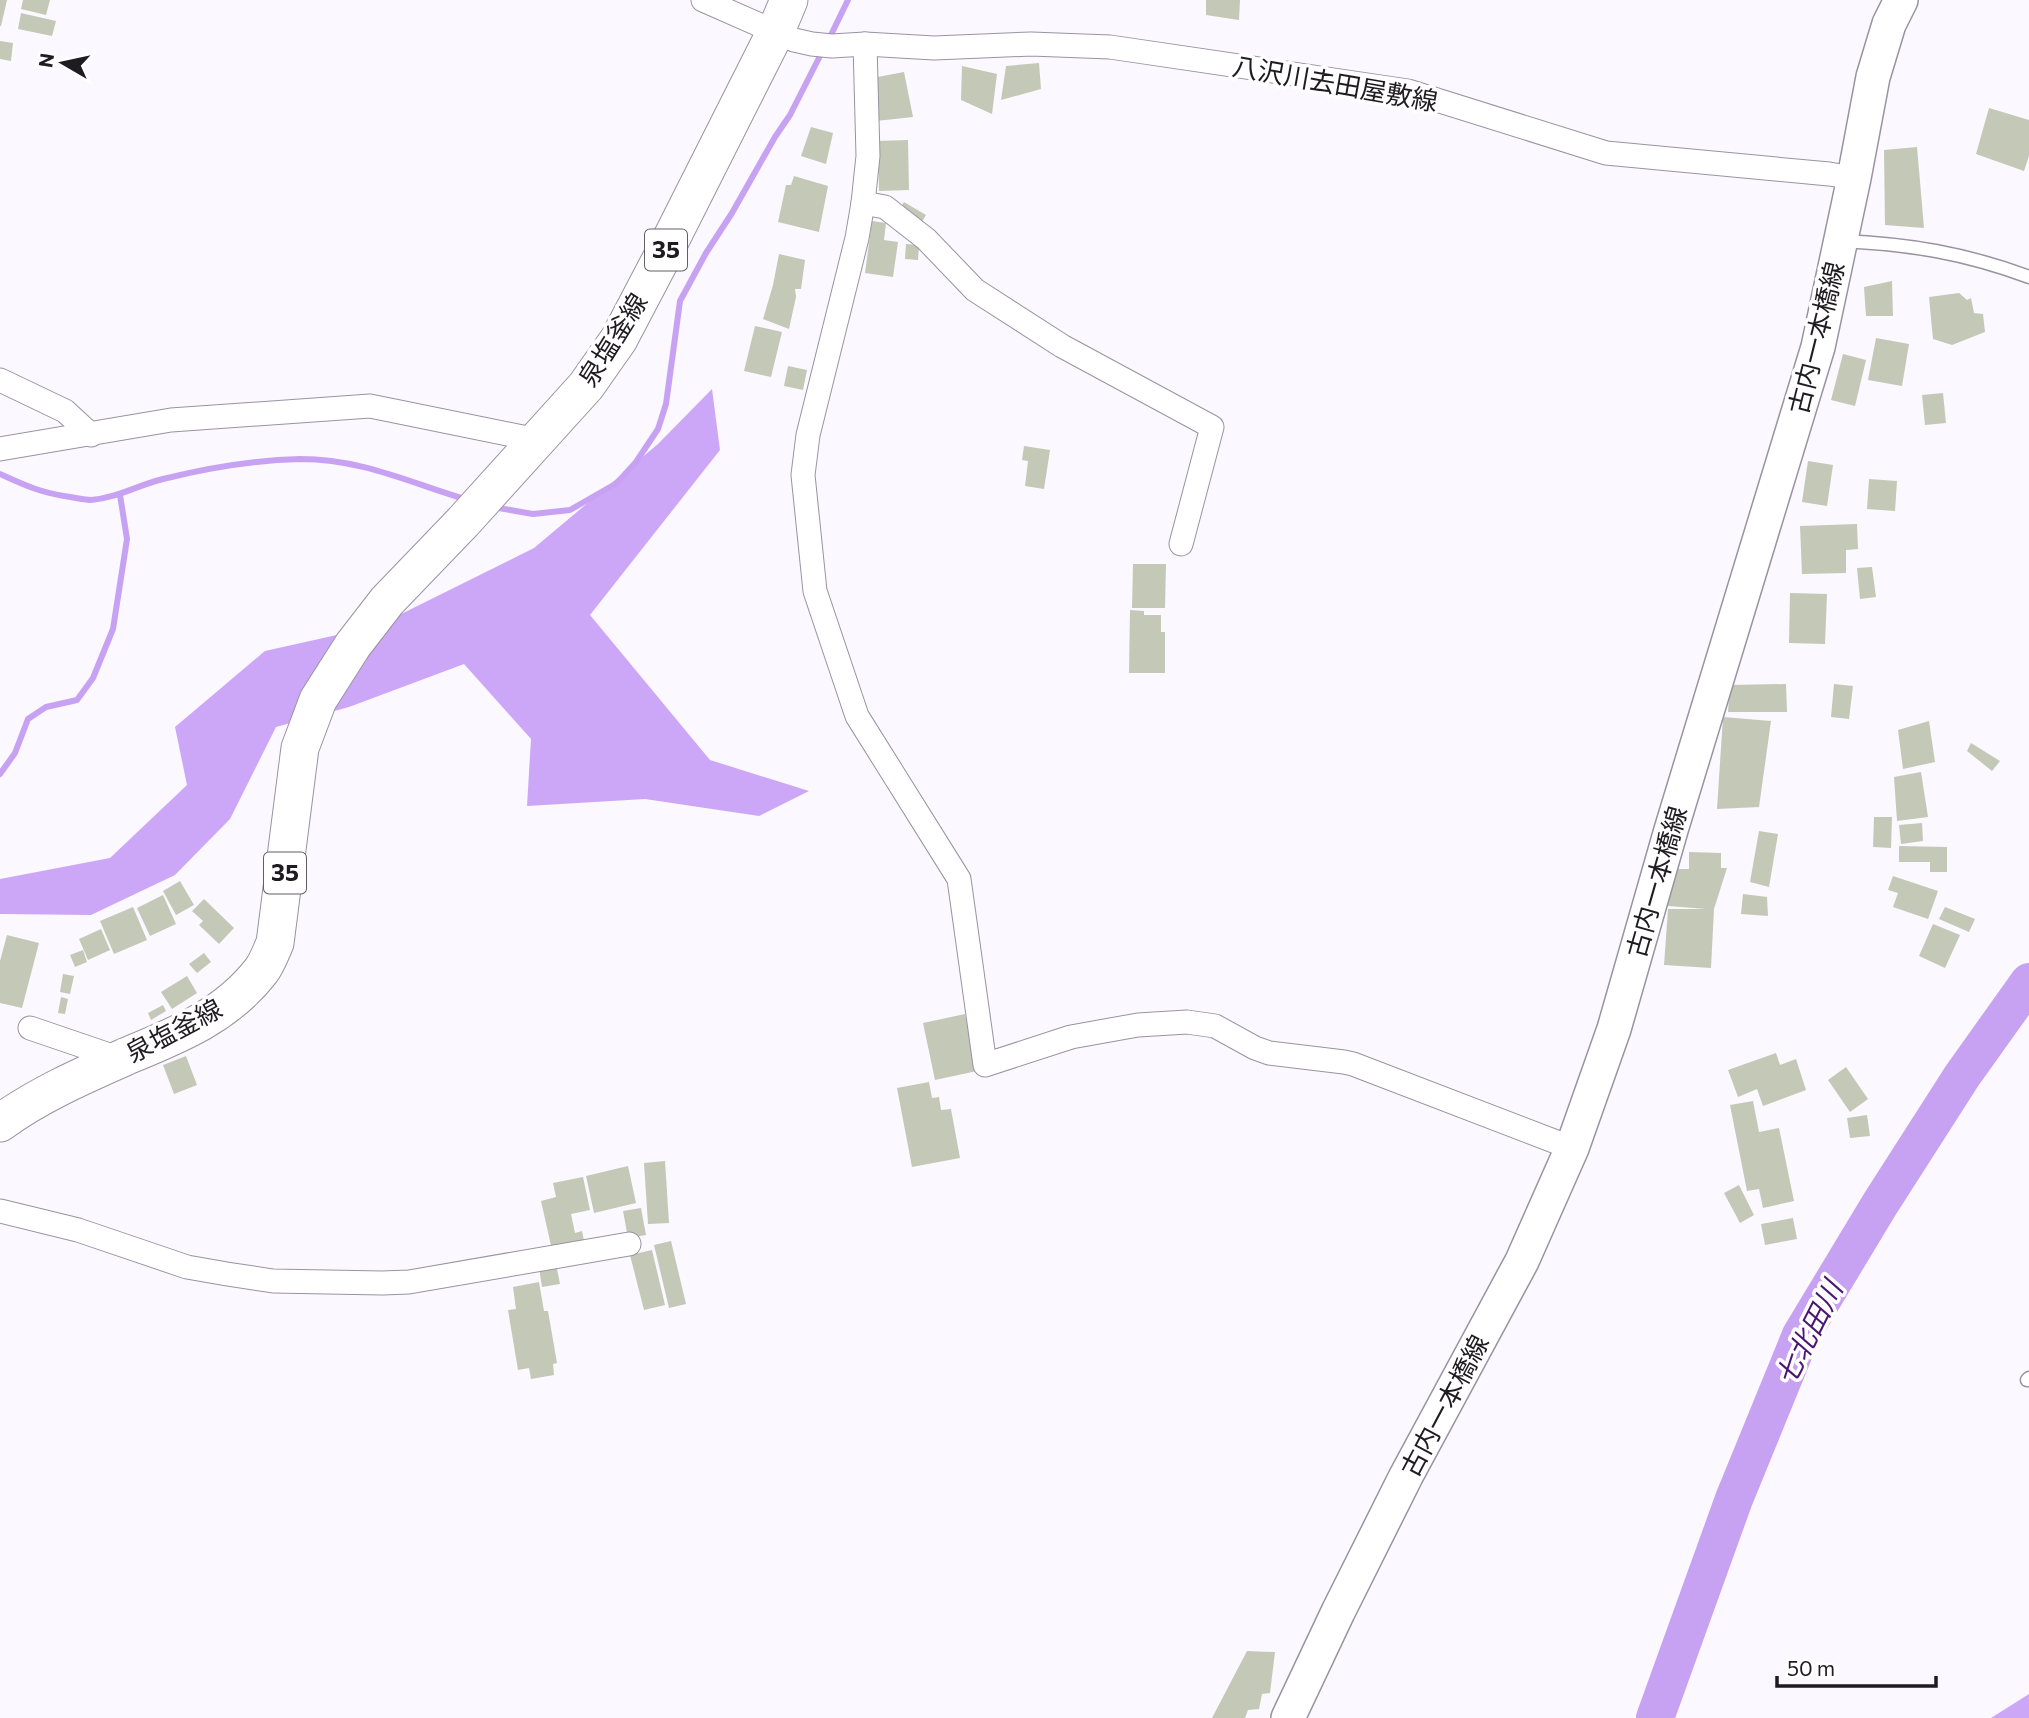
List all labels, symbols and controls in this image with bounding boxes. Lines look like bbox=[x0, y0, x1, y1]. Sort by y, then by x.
north arrow bbox=[28, 28, 98, 98]
street label: 八沢川去田屋敷線 bbox=[1230, 49, 1440, 116]
text: N bbox=[33, 51, 58, 69]
road number: 35 bbox=[645, 230, 687, 270]
street label: 古内一本橋線 bbox=[1782, 258, 1849, 417]
street label: 泉塩釜線 bbox=[571, 287, 652, 392]
street label: 古内一本橋線 bbox=[1619, 802, 1692, 961]
road number: 35 bbox=[264, 852, 306, 894]
street label: 泉塩釜線 bbox=[120, 992, 226, 1068]
water label: 七北田川 bbox=[1768, 1272, 1850, 1390]
street label: 古内一本橋線 bbox=[1393, 1329, 1494, 1481]
scale bar bbox=[1777, 1644, 1936, 1688]
text: 50 m bbox=[1787, 1655, 1835, 1680]

